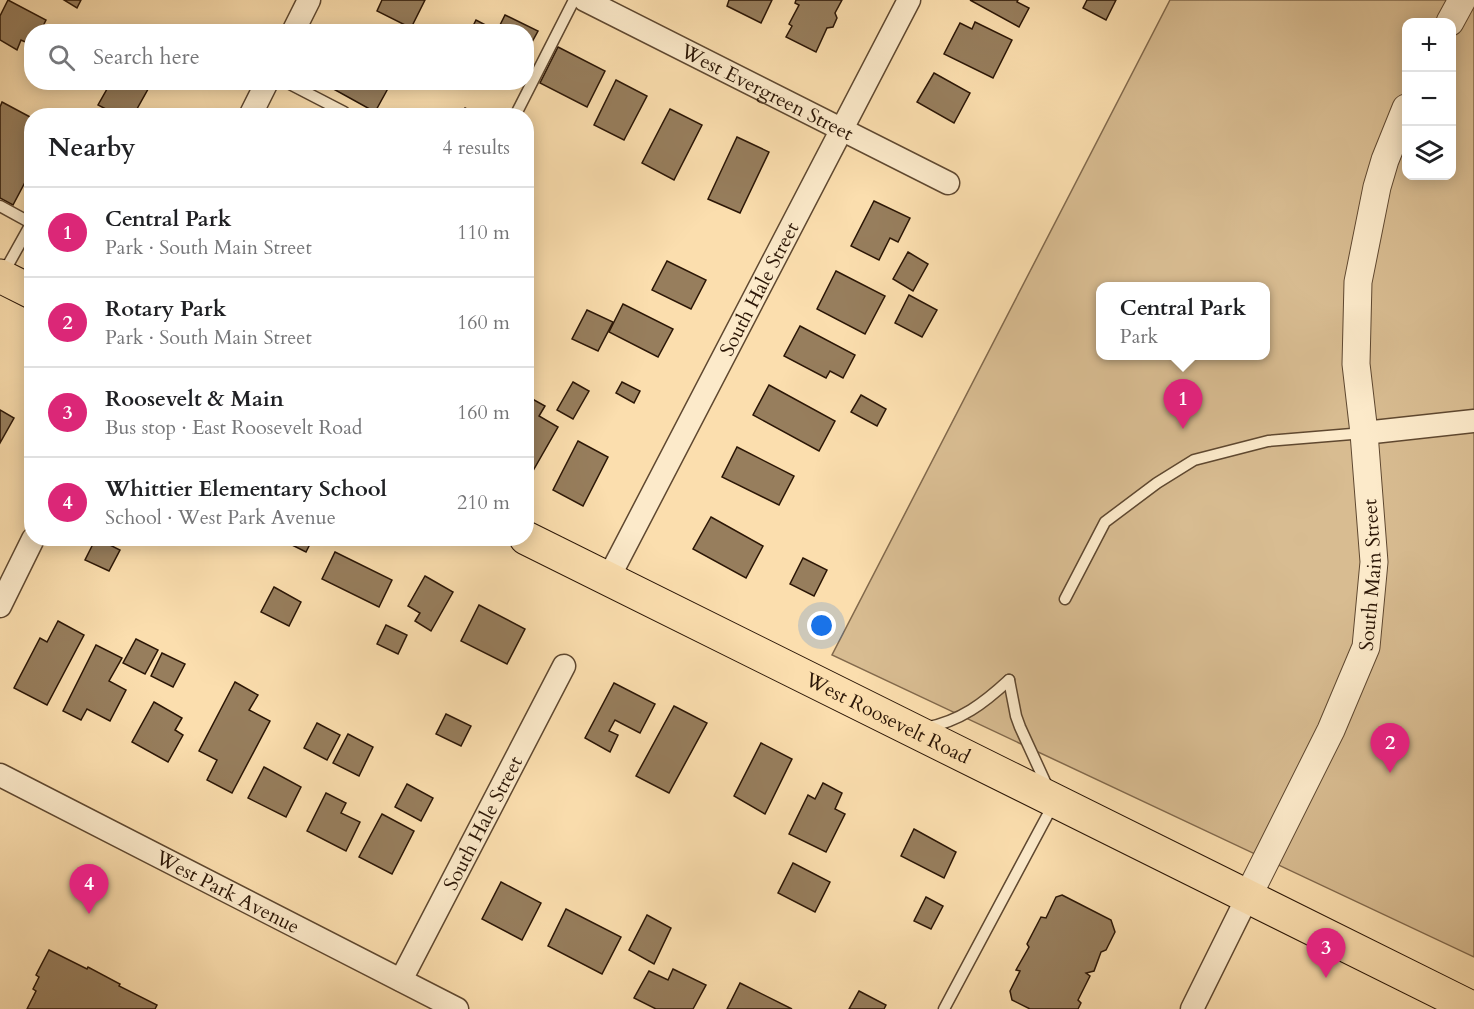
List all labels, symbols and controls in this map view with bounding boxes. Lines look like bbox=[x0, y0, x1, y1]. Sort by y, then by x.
map controls bbox=[1402, 18, 1456, 180]
button: + bbox=[1402, 18, 1456, 72]
search box bbox=[24, 24, 534, 90]
street label: West Evergreen Street bbox=[675, 37, 859, 147]
icon: search bbox=[45, 41, 78, 74]
text: Search here bbox=[93, 42, 200, 72]
button: − bbox=[1402, 72, 1456, 126]
button: layers bbox=[1402, 126, 1456, 180]
text: Nearby bbox=[48, 130, 136, 165]
text: 4 results bbox=[442, 134, 510, 161]
text: Central Park bbox=[105, 204, 231, 234]
street label: South Hale Street bbox=[713, 217, 805, 361]
text: 1 bbox=[62, 219, 73, 246]
text: 110 m bbox=[457, 219, 510, 246]
text: Park · South Main Street bbox=[105, 234, 312, 261]
popup bbox=[1096, 282, 1270, 360]
text: Central Park bbox=[1120, 293, 1246, 323]
text: Rotary Park bbox=[105, 294, 226, 324]
text: 2 bbox=[62, 309, 73, 336]
text: 160 m bbox=[457, 309, 510, 336]
text: Park bbox=[1120, 323, 1158, 350]
text: Park · South Main Street bbox=[105, 324, 312, 351]
pin: 1 bbox=[1164, 380, 1202, 429]
text: Roosevelt & Main bbox=[105, 384, 284, 414]
text: 3 bbox=[62, 399, 73, 426]
text: 160 m bbox=[457, 399, 510, 426]
text: Bus stop · East Roosevelt Road bbox=[105, 414, 362, 441]
text: Whittier Elementary School bbox=[105, 474, 387, 504]
text: 4 bbox=[62, 489, 73, 516]
text: 210 m bbox=[457, 489, 510, 516]
street label: South Main Street bbox=[1352, 497, 1388, 652]
text: School · West Park Avenue bbox=[105, 504, 336, 531]
your location bbox=[807, 611, 836, 640]
street label: West Roosevelt Road bbox=[800, 665, 975, 770]
pin: 2 bbox=[1370, 724, 1410, 773]
street label: South Hale Street bbox=[437, 751, 529, 895]
street label: West Park Avenue bbox=[150, 843, 304, 940]
pin: 4 bbox=[70, 864, 109, 914]
pin: 3 bbox=[1306, 928, 1346, 978]

